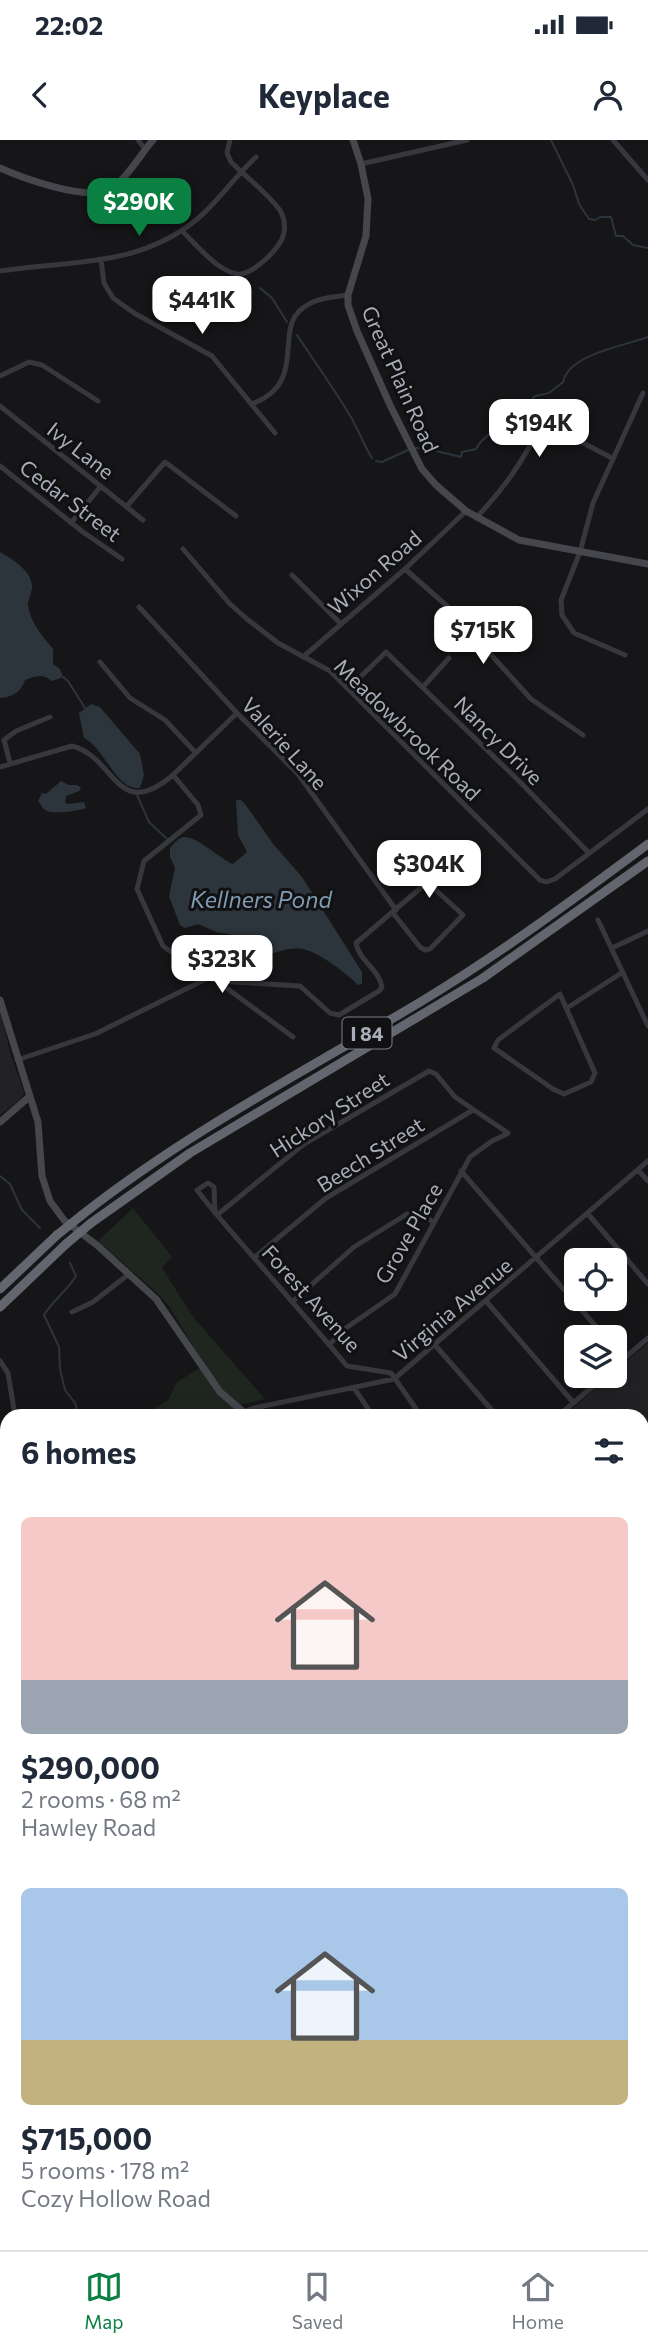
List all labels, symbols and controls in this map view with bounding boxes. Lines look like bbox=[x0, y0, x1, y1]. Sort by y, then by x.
text: 22:02 bbox=[35, 9, 103, 40]
text: Keyplace bbox=[258, 75, 390, 115]
icon: back bbox=[21, 76, 59, 114]
icon: person bbox=[589, 76, 627, 114]
pin: $290K bbox=[90, 178, 188, 238]
text: $290K bbox=[103, 187, 175, 215]
pin: $441K bbox=[153, 276, 251, 336]
text: $441K bbox=[168, 285, 236, 313]
street label: Great Plain Road bbox=[357, 302, 445, 456]
pin: $194K bbox=[490, 400, 588, 459]
text: $194K bbox=[505, 408, 573, 436]
street label: Ivy Lane bbox=[43, 416, 119, 484]
street label: Cedar Street bbox=[15, 454, 127, 546]
street label: Wixon Road bbox=[322, 525, 426, 619]
pin: $715K bbox=[434, 606, 532, 666]
text: $715K bbox=[450, 615, 516, 643]
street label: Meadowbrook Road bbox=[330, 653, 486, 805]
street label: Nancy Drive bbox=[450, 691, 548, 789]
street label: Valerie Lane bbox=[237, 692, 333, 794]
pin: $304K bbox=[380, 840, 478, 900]
text: $304K bbox=[393, 849, 465, 877]
water label: Kellners Pond bbox=[190, 885, 333, 913]
pin: $323K bbox=[173, 936, 271, 995]
text: $323K bbox=[187, 944, 257, 972]
road number: I 84 bbox=[342, 1018, 392, 1048]
street label: Hickory Street bbox=[264, 1066, 394, 1162]
street label: Beech Street bbox=[312, 1111, 428, 1197]
street label: Grove Place bbox=[369, 1178, 447, 1288]
street label: Forest Avenue bbox=[257, 1239, 367, 1357]
map controls bbox=[564, 1248, 627, 1388]
button: locate bbox=[564, 1248, 627, 1311]
street label: Virginia Avenue bbox=[387, 1252, 517, 1366]
button: layers bbox=[564, 1325, 627, 1388]
icon: filters bbox=[590, 1432, 628, 1470]
text: 6 homes bbox=[21, 1433, 136, 1470]
icon: home bbox=[262, 1562, 388, 1688]
text: $290,000 bbox=[21, 1748, 160, 1785]
text: 2 rooms · 68 m² bbox=[21, 1785, 181, 1813]
text: Hawley Road bbox=[21, 1813, 156, 1841]
icon: home bbox=[262, 1933, 388, 2059]
text: $715,000 bbox=[21, 2119, 152, 2156]
text: 5 rooms · 178 m² bbox=[21, 2156, 189, 2184]
text: Cozy Hollow Road bbox=[21, 2184, 211, 2212]
tab: Map bbox=[84, 2268, 123, 2333]
tab: Saved bbox=[292, 2268, 343, 2333]
tab: Home bbox=[512, 2268, 564, 2333]

